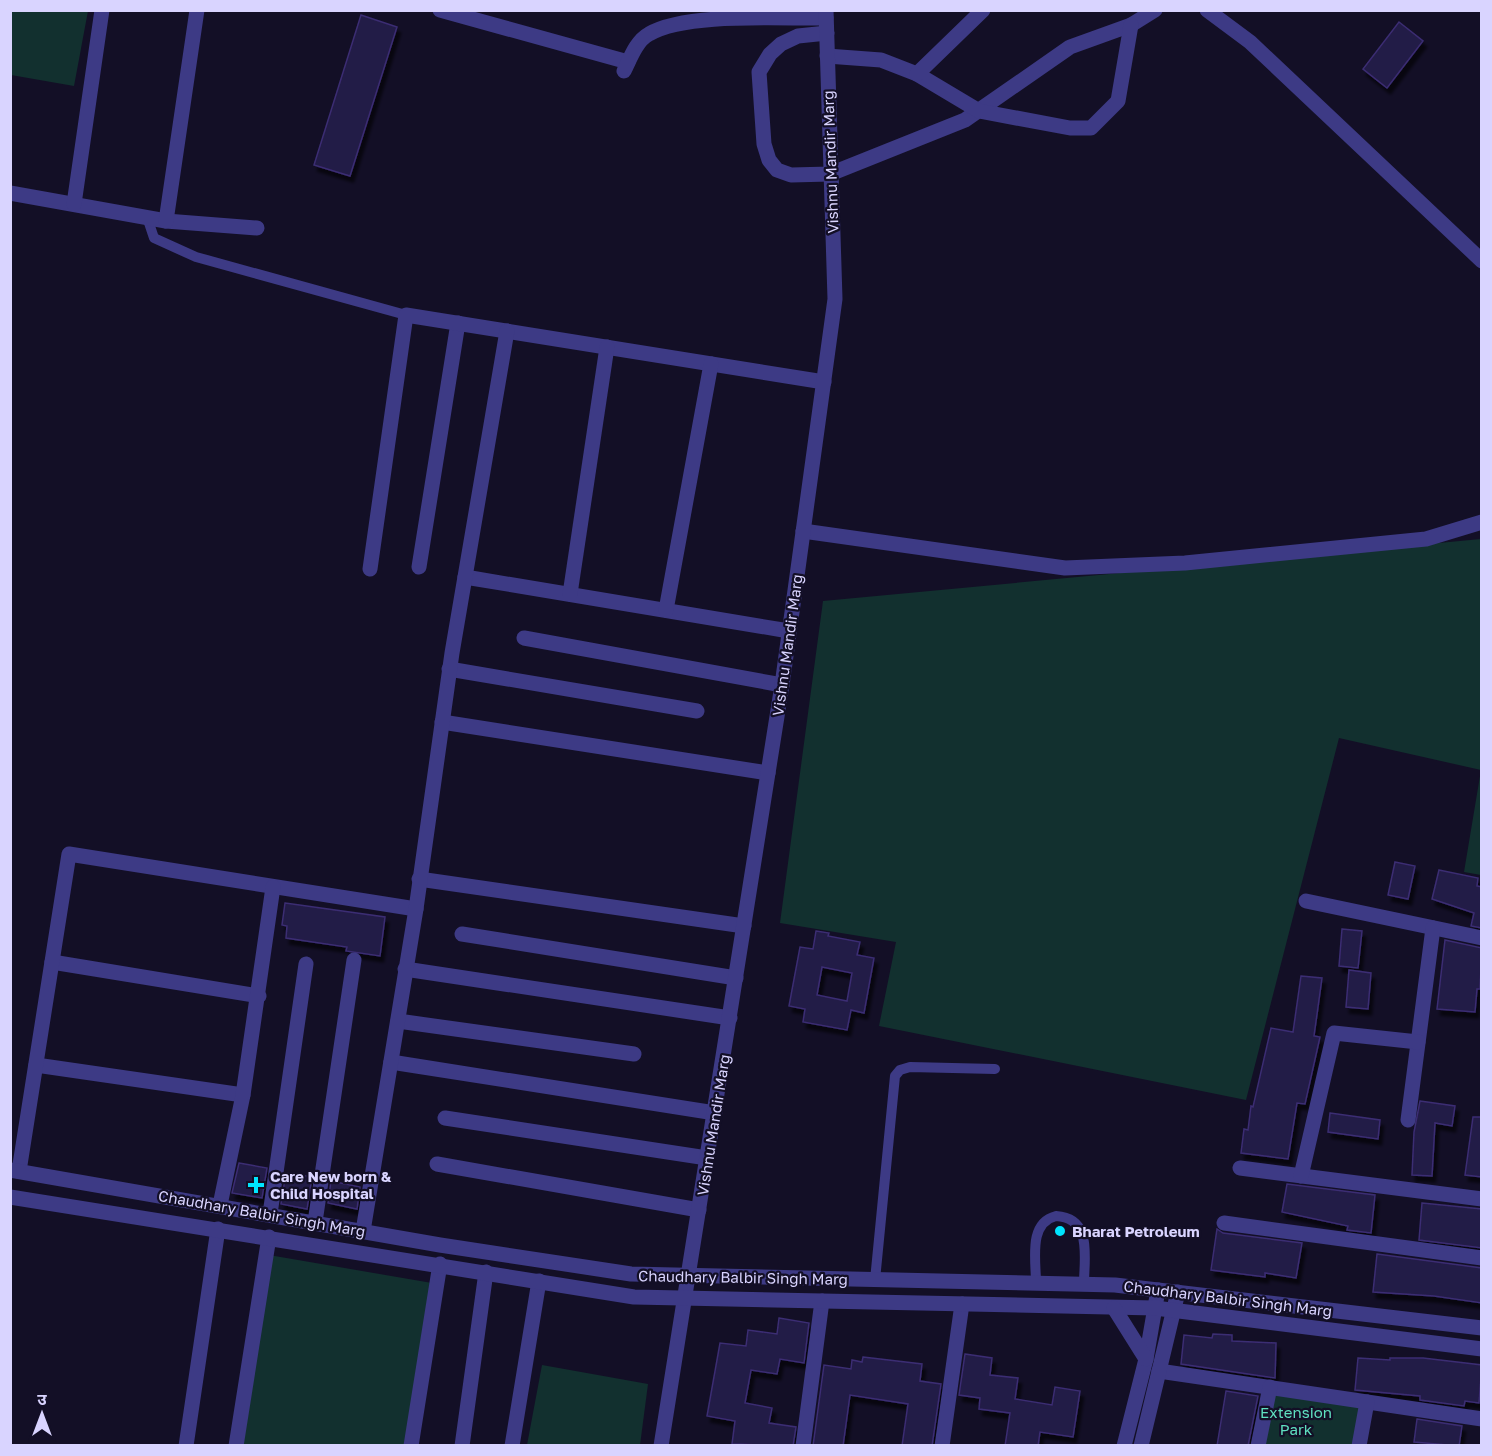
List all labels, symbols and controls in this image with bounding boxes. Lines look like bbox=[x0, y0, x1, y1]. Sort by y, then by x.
street label: Vishnu Mandir Marg bbox=[819, 90, 841, 234]
street label: Vishnu Mandir Marg bbox=[768, 573, 806, 717]
street label: Vishnu Mandir Marg bbox=[693, 1053, 733, 1197]
place label: Care New born & Child Hospital bbox=[270, 1167, 392, 1202]
marker: Care New born & Child Hospital bbox=[247, 1176, 265, 1194]
street label: Chaudhary Balbir Singh Marg bbox=[157, 1186, 367, 1240]
place label: Bharat Petroleum bbox=[1072, 1222, 1200, 1240]
marker: Bharat Petroleum bbox=[1053, 1224, 1067, 1238]
street label: Chaudhary Balbir Singh Marg bbox=[638, 1266, 848, 1288]
street label: Chaudhary Balbir Singh Marg bbox=[1123, 1276, 1333, 1320]
north arrow bbox=[12, 1384, 72, 1444]
text: उ bbox=[37, 1389, 47, 1409]
park label: Extension Park bbox=[1260, 1403, 1332, 1438]

